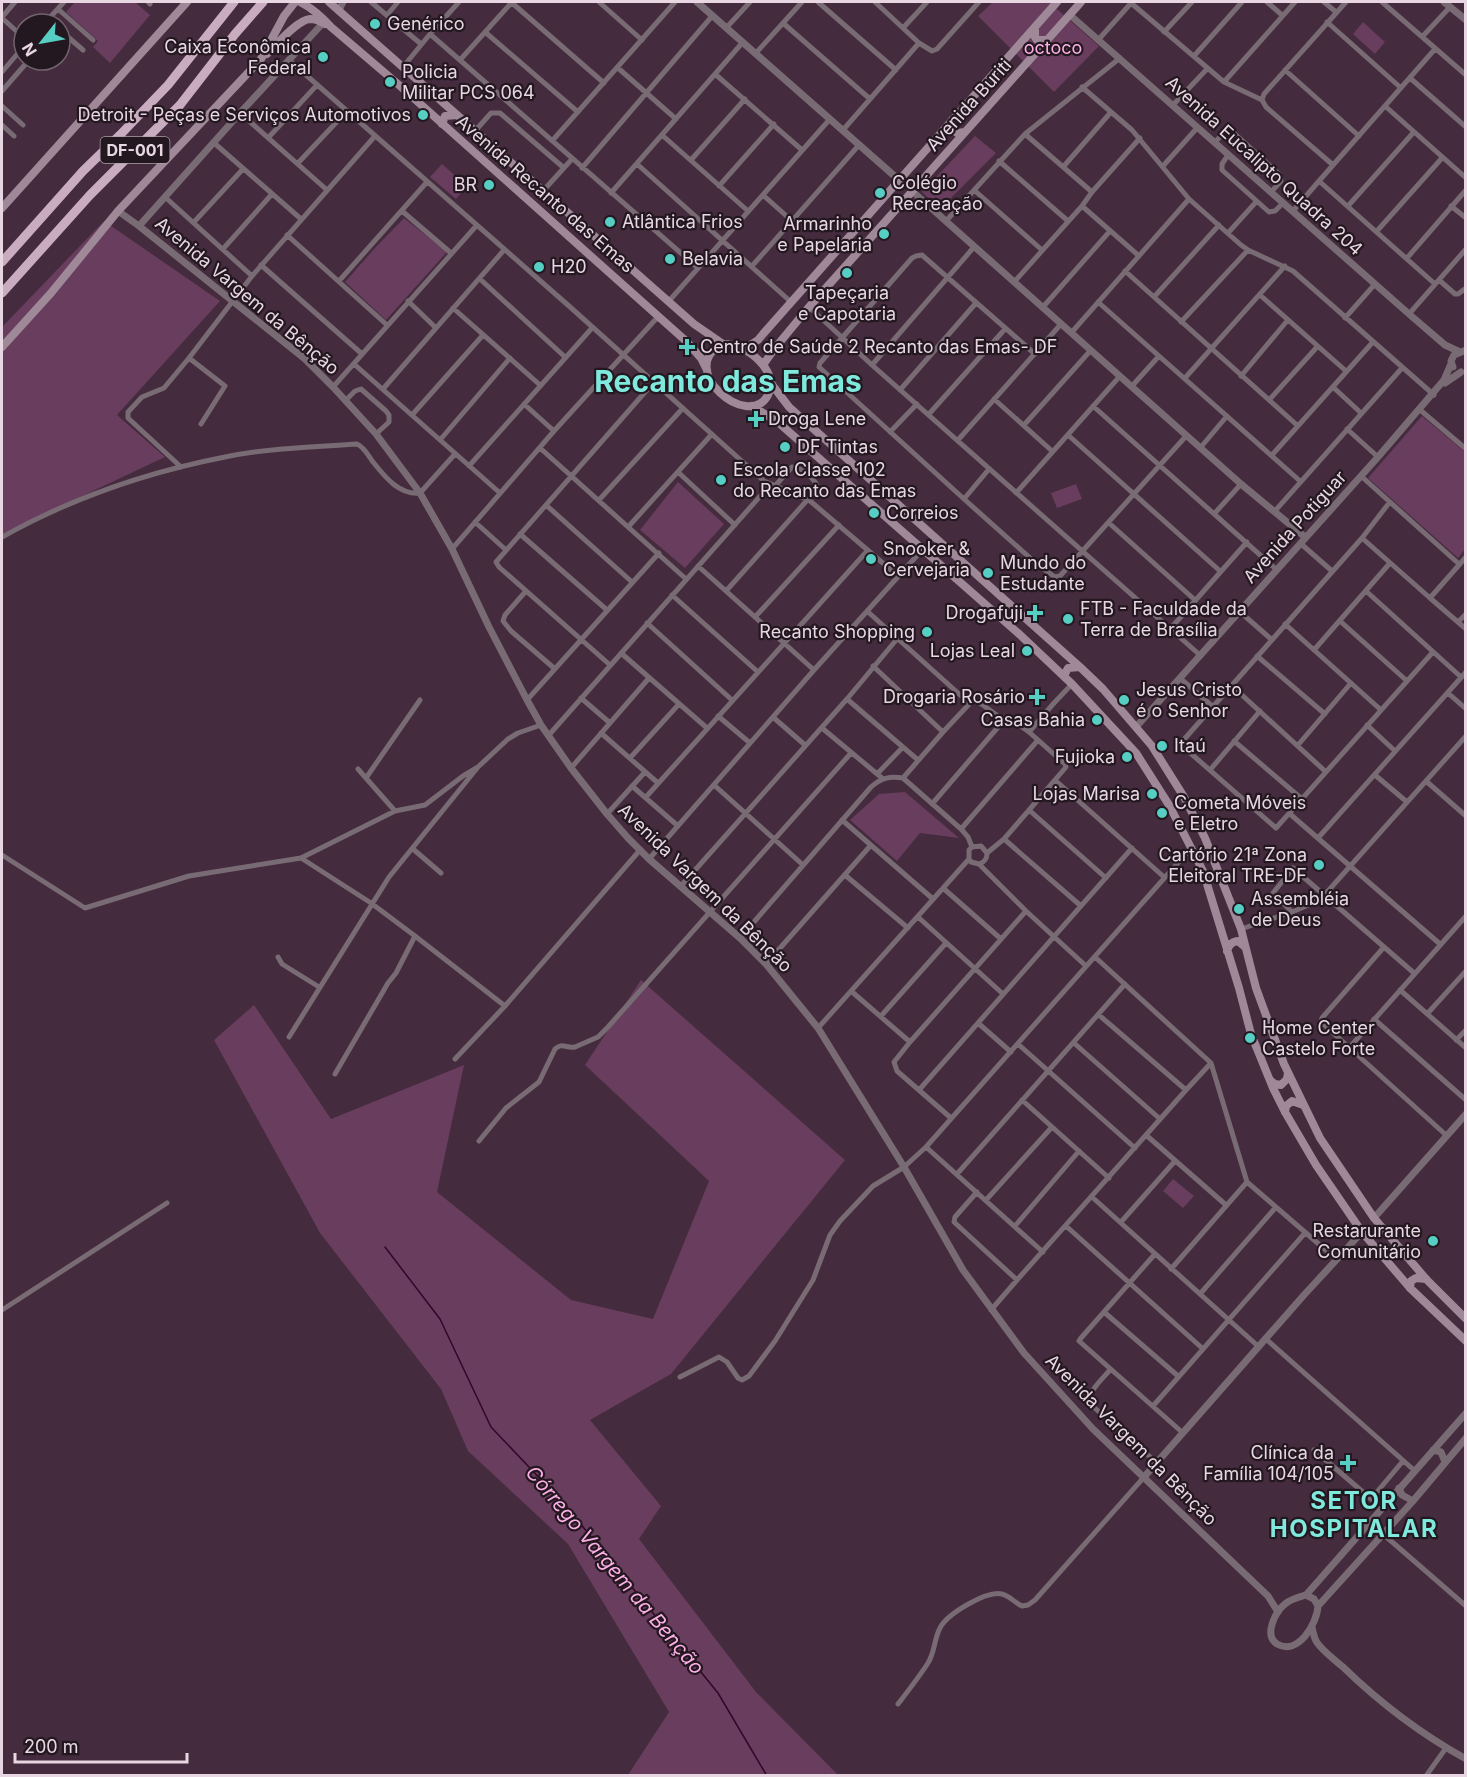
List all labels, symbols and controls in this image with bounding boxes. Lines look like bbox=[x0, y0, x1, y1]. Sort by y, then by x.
north arrow bbox=[12, 12, 72, 72]
place label: Genérico bbox=[387, 13, 465, 34]
marker: Genérico bbox=[368, 17, 382, 31]
place label: Caixa Econômica Federal bbox=[164, 36, 311, 78]
park label: octoco bbox=[1024, 37, 1082, 58]
text: N bbox=[17, 39, 41, 60]
marker: Caixa Econômica Federal bbox=[316, 50, 330, 64]
street label: Avenida Buriti bbox=[922, 54, 1015, 155]
place label: Policia Militar PCS 064 bbox=[402, 61, 535, 103]
street label: Avenida Eucalipto Quadra 204 bbox=[1162, 72, 1367, 260]
marker: Policia Militar PCS 064 bbox=[383, 75, 397, 89]
place label: Detroit - Peças e Serviços Automotivos bbox=[77, 104, 411, 125]
marker: Detroit - Peças e Serviços Automotivos bbox=[416, 108, 430, 122]
street label: Avenida Recanto das Emas bbox=[452, 111, 639, 277]
road number: DF-001 bbox=[100, 137, 170, 163]
place label: Colégio Recreação bbox=[892, 172, 983, 214]
place label: BR bbox=[454, 174, 477, 195]
marker: BR bbox=[482, 178, 496, 192]
marker: Colégio Recreação bbox=[873, 186, 887, 200]
place label: Atlântica Frios bbox=[622, 211, 743, 232]
street label: Avenida Vargem da Bênção bbox=[151, 213, 344, 379]
place label: Armarinho e Papelaria bbox=[777, 213, 872, 255]
marker: Atlântica Frios bbox=[603, 215, 617, 229]
marker: Armarinho e Papelaria bbox=[877, 227, 891, 241]
place label: Belavia bbox=[682, 248, 743, 269]
marker: Belavia bbox=[663, 252, 677, 266]
place label: H20 bbox=[551, 256, 587, 277]
marker: H20 bbox=[532, 260, 546, 274]
marker: Tapeçaria e Capotaria bbox=[840, 266, 854, 280]
place label: Tapeçaria e Capotaria bbox=[798, 282, 896, 324]
place label: Centro de Saúde 2 Recanto das Emas- DF bbox=[700, 336, 1057, 357]
marker: Centro de Saúde 2 Recanto das Emas- DF bbox=[678, 338, 696, 356]
district label: Recanto das Emas bbox=[594, 363, 862, 399]
place label: Droga Lene bbox=[768, 408, 866, 429]
marker: Droga Lene bbox=[749, 412, 763, 426]
place label: DF Tintas bbox=[797, 436, 878, 457]
marker: DF Tintas bbox=[778, 440, 792, 454]
place label: Escola Classe 102 do Recanto das Emas bbox=[733, 459, 916, 501]
street label: Avenida Potiguar bbox=[1239, 466, 1351, 587]
marker: Escola Classe 102 do Recanto das Emas bbox=[714, 473, 728, 487]
place label: Correios bbox=[886, 502, 959, 523]
marker: Correios bbox=[867, 506, 881, 520]
place label: Snooker & Cervejaria bbox=[883, 538, 971, 580]
marker: Snooker & Cervejaria bbox=[864, 552, 878, 566]
place label: Mundo do Estudante bbox=[1000, 552, 1086, 594]
marker: Mundo do Estudante bbox=[981, 566, 995, 580]
place label: FTB - Faculdade da Terra de Brasília bbox=[1080, 598, 1247, 640]
place label: Drogafuji bbox=[946, 602, 1023, 623]
marker: Drogafuji bbox=[1028, 606, 1042, 620]
marker: FTB - Faculdade da Terra de Brasília bbox=[1061, 612, 1075, 626]
place label: Recanto Shopping bbox=[759, 621, 915, 642]
marker: Recanto Shopping bbox=[920, 625, 934, 639]
place label: Lojas Leal bbox=[930, 640, 1015, 661]
marker: Lojas Leal bbox=[1020, 644, 1034, 658]
place label: Jesus Cristo é o Senhor bbox=[1136, 679, 1242, 721]
place label: Drogaria Rosário bbox=[883, 686, 1025, 707]
marker: Drogaria Rosário bbox=[1030, 690, 1044, 704]
marker: Jesus Cristo é o Senhor bbox=[1117, 693, 1131, 707]
place label: Casas Bahia bbox=[981, 709, 1085, 730]
marker: Casas Bahia bbox=[1090, 713, 1104, 727]
place label: Itaú bbox=[1174, 735, 1206, 756]
marker: Itaú bbox=[1155, 739, 1169, 753]
place label: Fujioka bbox=[1055, 746, 1115, 767]
marker: Fujioka bbox=[1120, 750, 1134, 764]
place label: Lojas Marisa bbox=[1033, 783, 1140, 804]
marker: Lojas Marisa bbox=[1145, 787, 1159, 801]
place label: Cometa Móveis e Eletro bbox=[1174, 792, 1306, 834]
street label: Avenida Vargem da Bênção bbox=[614, 799, 797, 976]
marker: Cometa Móveis e Eletro bbox=[1155, 806, 1169, 820]
place label: Cartório 21ª Zona Eleitoral TRE-DF bbox=[1159, 844, 1307, 886]
marker: Cartório 21ª Zona Eleitoral TRE-DF bbox=[1312, 858, 1326, 872]
place label: Assembléia de Deus bbox=[1251, 888, 1349, 930]
marker: Assembléia de Deus bbox=[1232, 902, 1246, 916]
place label: Home Center Castelo Forte bbox=[1262, 1017, 1375, 1059]
marker: Home Center Castelo Forte bbox=[1243, 1031, 1257, 1045]
place label: Restarurante Comunitário bbox=[1312, 1220, 1421, 1262]
marker: Restarurante Comunitário bbox=[1426, 1234, 1440, 1248]
street label: Avenida Vargem da Bênção bbox=[1041, 1350, 1221, 1530]
place label: Clínica da Família 104/105 bbox=[1203, 1442, 1334, 1484]
marker: Clínica da Família 104/105 bbox=[1339, 1454, 1357, 1472]
water label: Córrego Vargem da Benção bbox=[521, 1461, 709, 1679]
district label: SETOR HOSPITALAR bbox=[1270, 1486, 1438, 1543]
scale bar bbox=[15, 1726, 188, 1764]
text: 200 m bbox=[24, 1736, 79, 1757]

